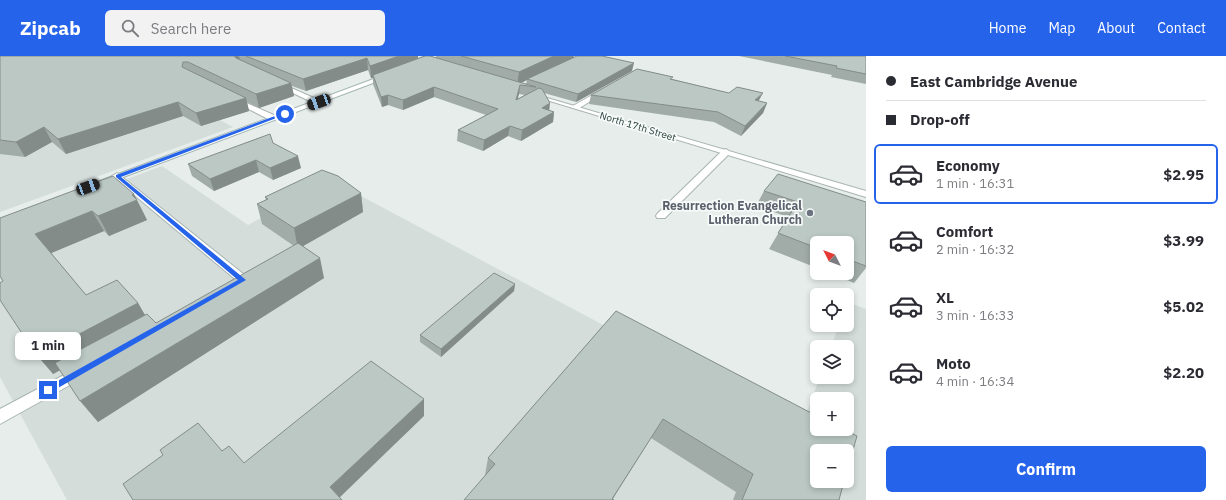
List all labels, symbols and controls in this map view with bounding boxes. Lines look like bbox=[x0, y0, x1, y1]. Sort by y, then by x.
search box bbox=[105, 10, 385, 46]
text: Zipcab bbox=[20, 16, 81, 40]
icon: search bbox=[119, 17, 141, 39]
text: Search here bbox=[151, 19, 231, 38]
text: Home bbox=[989, 19, 1026, 37]
text: Map bbox=[1048, 19, 1075, 37]
text: About bbox=[1097, 19, 1135, 37]
text: Contact bbox=[1157, 19, 1206, 37]
text: East Cambridge Avenue bbox=[910, 72, 1077, 91]
car bbox=[306, 92, 332, 112]
route start bbox=[276, 105, 294, 123]
street label: North 17th Street bbox=[598, 109, 678, 144]
text: Drop-off bbox=[910, 110, 970, 129]
icon: car bbox=[888, 156, 924, 192]
text: Economy bbox=[936, 156, 1000, 175]
text: $2.95 bbox=[1163, 165, 1204, 184]
text: 1 min · 16:31 bbox=[936, 175, 1014, 192]
car bbox=[75, 177, 101, 197]
place label: Resurrection Evangelical Lutheran Church bbox=[662, 198, 802, 227]
marker: Resurrection Evangelical Lutheran Church bbox=[805, 208, 815, 218]
icon: car bbox=[888, 222, 924, 258]
text: Comfort bbox=[936, 222, 993, 241]
text: $3.99 bbox=[1163, 231, 1204, 250]
north arrow bbox=[810, 236, 854, 280]
map controls bbox=[810, 236, 854, 488]
text: 2 min · 16:32 bbox=[936, 241, 1014, 258]
button: locate bbox=[810, 288, 854, 332]
icon: car bbox=[888, 288, 924, 324]
text: XL bbox=[936, 288, 954, 307]
text: $5.02 bbox=[1163, 297, 1204, 316]
text: 3 min · 16:33 bbox=[936, 307, 1014, 324]
callout: 1 min bbox=[15, 332, 81, 360]
text: 1 min bbox=[31, 337, 65, 354]
button: layers bbox=[810, 340, 854, 384]
icon: car bbox=[888, 354, 924, 390]
text: Moto bbox=[936, 354, 971, 373]
text: $2.20 bbox=[1163, 363, 1204, 382]
text: 4 min · 16:34 bbox=[936, 373, 1014, 390]
route end bbox=[39, 381, 57, 399]
button: + bbox=[810, 392, 854, 436]
button: − bbox=[810, 444, 854, 488]
button: Confirm bbox=[886, 446, 1206, 492]

